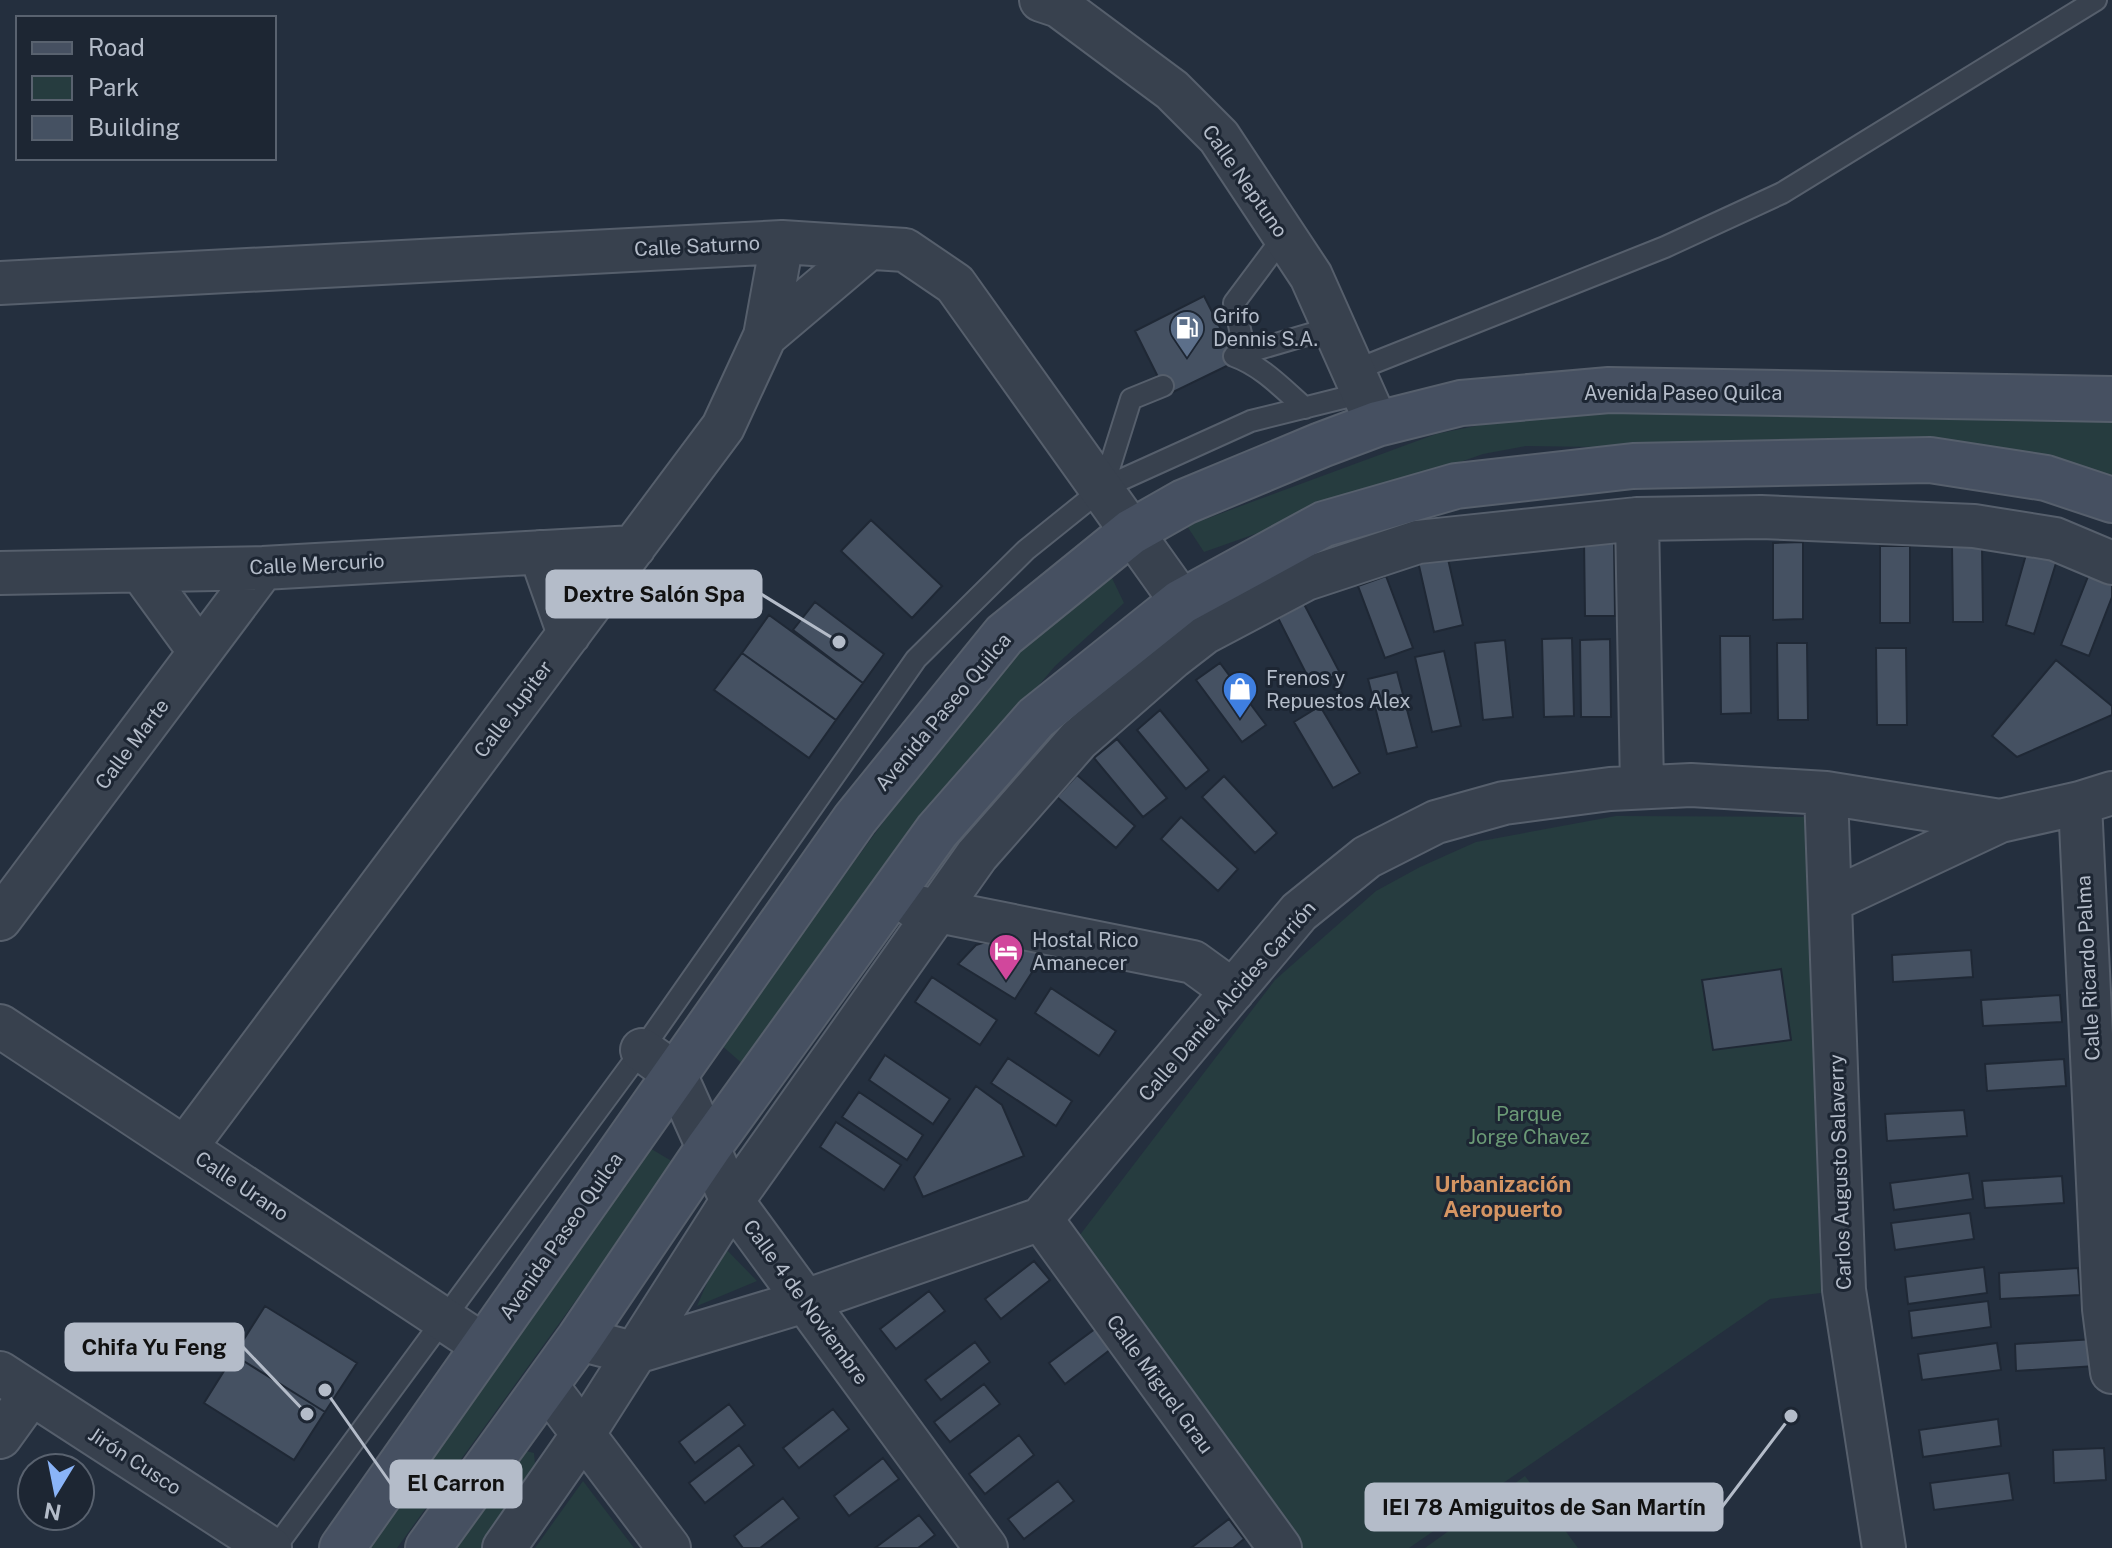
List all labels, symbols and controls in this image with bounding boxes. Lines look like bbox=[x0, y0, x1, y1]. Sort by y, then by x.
legend bbox=[16, 16, 276, 160]
text: Road bbox=[88, 33, 145, 61]
text: Park bbox=[88, 73, 139, 101]
text: Building bbox=[88, 113, 180, 141]
street label: Calle Neptuno bbox=[1197, 120, 1293, 242]
street label: Calle Saturno bbox=[633, 231, 761, 261]
place label: Grifo Dennis S.A. bbox=[1213, 304, 1318, 351]
fuel station icon: Grifo Dennis S.A. bbox=[1168, 309, 1206, 359]
street label: Avenida Paseo Quilca bbox=[1584, 381, 1782, 405]
street label: Calle Mercurio bbox=[249, 548, 385, 580]
callout: Dextre Salón Spa bbox=[547, 571, 761, 617]
text: Dextre Salón Spa bbox=[563, 581, 745, 607]
street label: Avenida Paseo Quilca bbox=[870, 628, 1016, 796]
street label: Calle Jupiter bbox=[469, 656, 557, 762]
place label: Frenos y Repuestos Alex bbox=[1266, 666, 1411, 713]
shop icon: Frenos y Repuestos Alex bbox=[1221, 670, 1259, 720]
street label: Calle Marte bbox=[90, 694, 174, 794]
street label: Calle Ricardo Palma bbox=[2071, 875, 2105, 1061]
street label: Calle Daniel Alcides Carrión bbox=[1134, 896, 1320, 1106]
place label: Hostal Rico Amanecer bbox=[1032, 928, 1138, 975]
hotel icon: Hostal Rico Amanecer bbox=[987, 932, 1025, 982]
street label: Carlos Augusto Salaverry bbox=[1824, 1053, 1856, 1290]
park label: Parque Jorge Chavez bbox=[1468, 1102, 1590, 1149]
street label: Calle Urano bbox=[191, 1146, 293, 1226]
street label: Avenida Paseo Quilca bbox=[494, 1148, 628, 1324]
district label: Urbanización Aeropuerto bbox=[1435, 1171, 1571, 1222]
street label: Calle 4 de Noviembre bbox=[738, 1215, 874, 1389]
street label: Calle Miguel Grau bbox=[1102, 1310, 1218, 1458]
callout: Chifa Yu Feng bbox=[66, 1324, 243, 1370]
text: Chifa Yu Feng bbox=[81, 1334, 227, 1360]
street label: Jirón Cusco bbox=[84, 1422, 186, 1500]
north arrow bbox=[16, 1452, 96, 1532]
callout: El Carron bbox=[391, 1461, 521, 1507]
text: El Carron bbox=[407, 1470, 505, 1496]
callout: IEI 78 Amiguitos de San Martín bbox=[1366, 1484, 1722, 1530]
text: IEI 78 Amiguitos de San Martín bbox=[1382, 1494, 1706, 1520]
text: N bbox=[42, 1497, 63, 1526]

